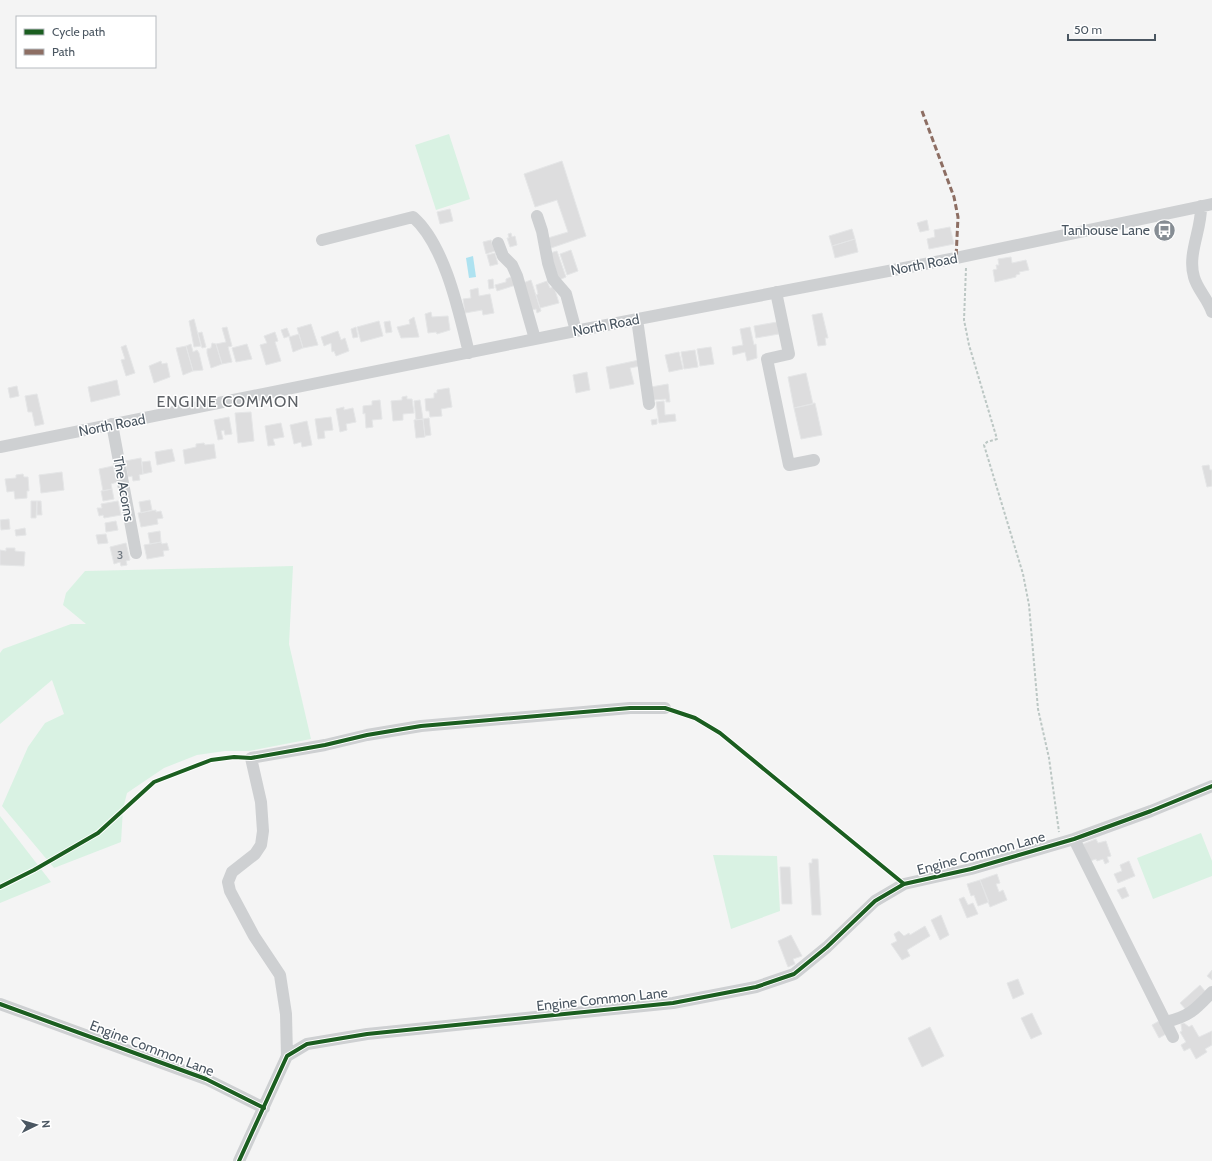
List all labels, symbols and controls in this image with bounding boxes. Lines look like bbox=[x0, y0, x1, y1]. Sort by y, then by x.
legend bbox=[16, 16, 156, 68]
scale bar bbox=[1068, 16, 1155, 42]
text: 50 m bbox=[1074, 22, 1102, 37]
text: Cycle path bbox=[52, 24, 105, 39]
text: Path bbox=[52, 44, 75, 59]
bus stop icon: Tanhouse Lane bbox=[1152, 217, 1178, 243]
place label: Tanhouse Lane bbox=[1061, 221, 1150, 239]
street label: North Road bbox=[889, 249, 959, 279]
street label: North Road bbox=[571, 310, 641, 340]
district label: ENGINE COMMON bbox=[156, 392, 300, 411]
street label: North Road bbox=[77, 410, 147, 440]
street label: The Acorns bbox=[109, 455, 139, 523]
house number: 3 bbox=[117, 547, 123, 562]
street label: Engine Common Lane bbox=[915, 827, 1047, 879]
street label: Engine Common Lane bbox=[535, 983, 669, 1015]
street label: Engine Common Lane bbox=[87, 1016, 217, 1080]
north arrow bbox=[16, 1105, 56, 1145]
text: N bbox=[39, 1120, 53, 1129]

